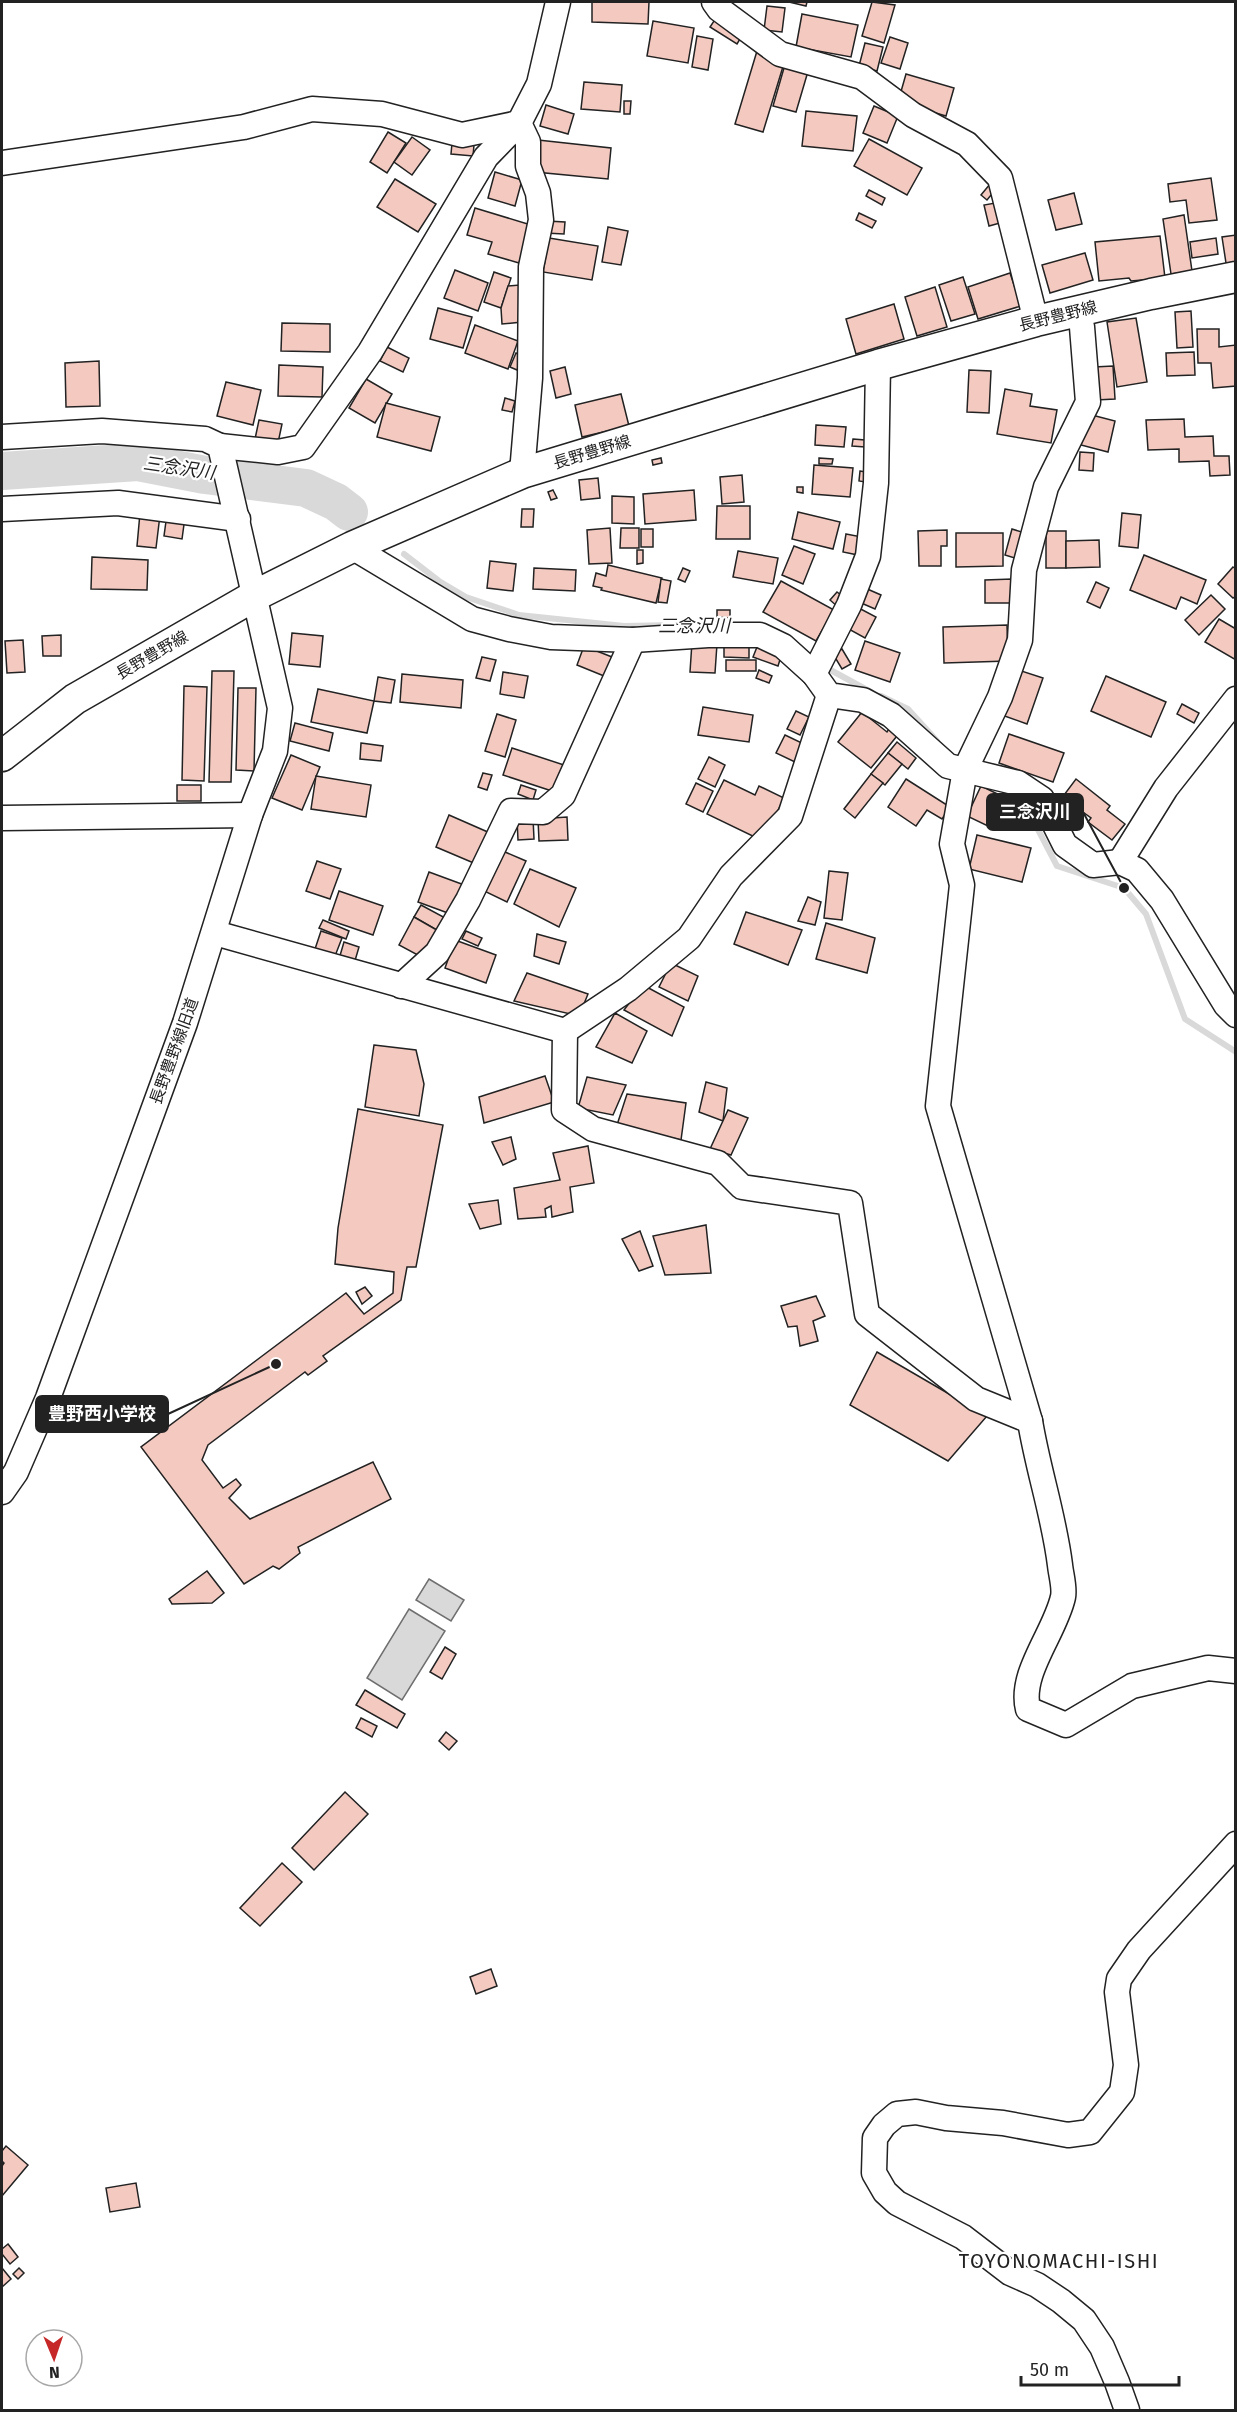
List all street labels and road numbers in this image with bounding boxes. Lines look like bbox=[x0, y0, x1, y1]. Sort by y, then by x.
street label: 長野豊野線 bbox=[1017, 297, 1099, 335]
street label: 長野豊野線 bbox=[551, 431, 633, 473]
street label: 長野豊野線 bbox=[113, 627, 191, 683]
street label: 長野豊野線旧道 bbox=[146, 995, 202, 1107]

